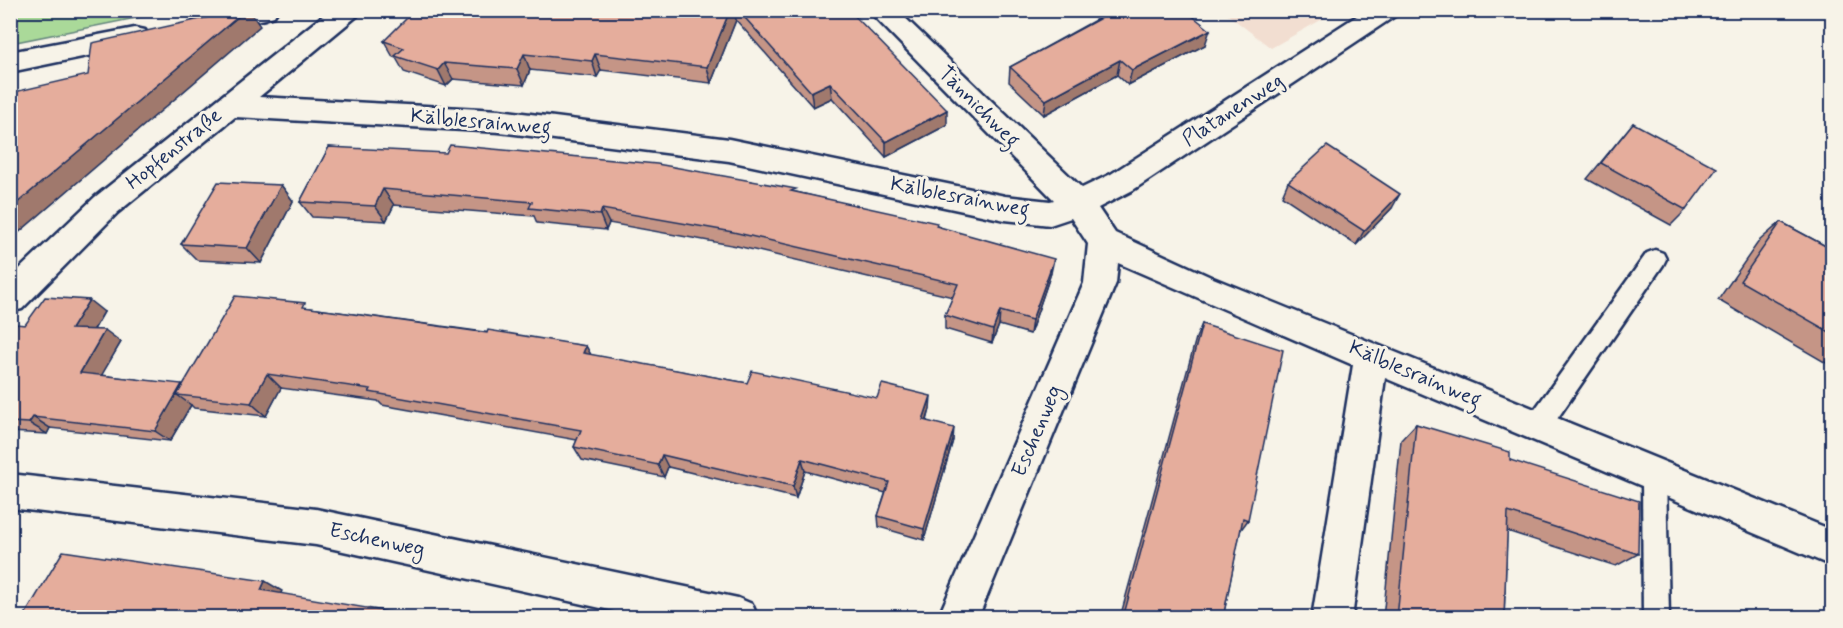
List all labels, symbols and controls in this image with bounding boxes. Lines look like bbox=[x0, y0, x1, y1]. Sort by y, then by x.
street label: Tännichweg bbox=[930, 60, 1026, 156]
street label: Platanenweg bbox=[1177, 67, 1289, 153]
street label: Hopfenstraße bbox=[120, 102, 228, 196]
street label: Kälblesrainweg bbox=[409, 102, 553, 144]
street label: Kälblesrainweg bbox=[888, 170, 1032, 226]
street label: Kälblesrainweg bbox=[1344, 334, 1486, 416]
street label: Eschenweg bbox=[1005, 381, 1070, 482]
street label: Eschenweg bbox=[326, 516, 427, 565]

